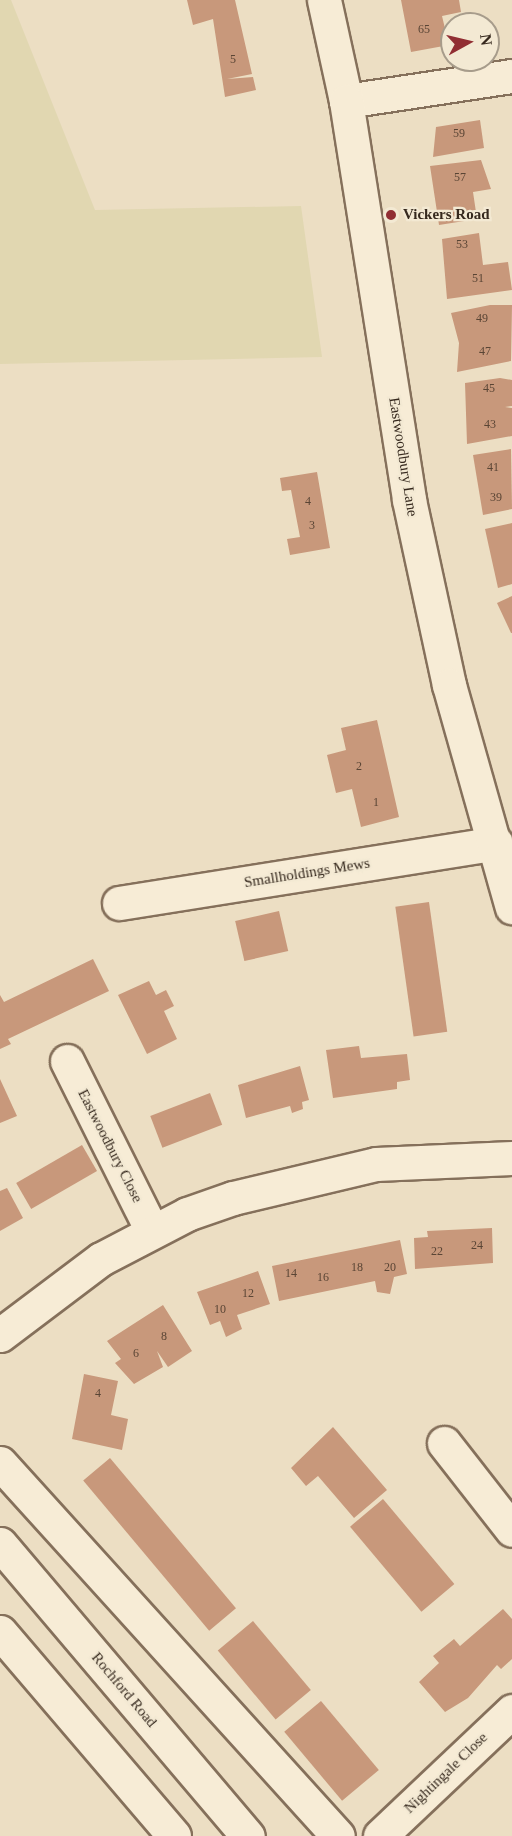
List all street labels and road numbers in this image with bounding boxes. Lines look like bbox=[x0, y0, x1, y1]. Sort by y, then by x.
street label: Eastwoodbury Lane bbox=[385, 396, 421, 518]
street label: Smallholdings Mews bbox=[243, 854, 371, 892]
street label: Eastwoodbury Close bbox=[74, 1086, 146, 1206]
street label: Rochford Road bbox=[88, 1649, 160, 1731]
street label: Nightingale Close bbox=[401, 1729, 491, 1817]

